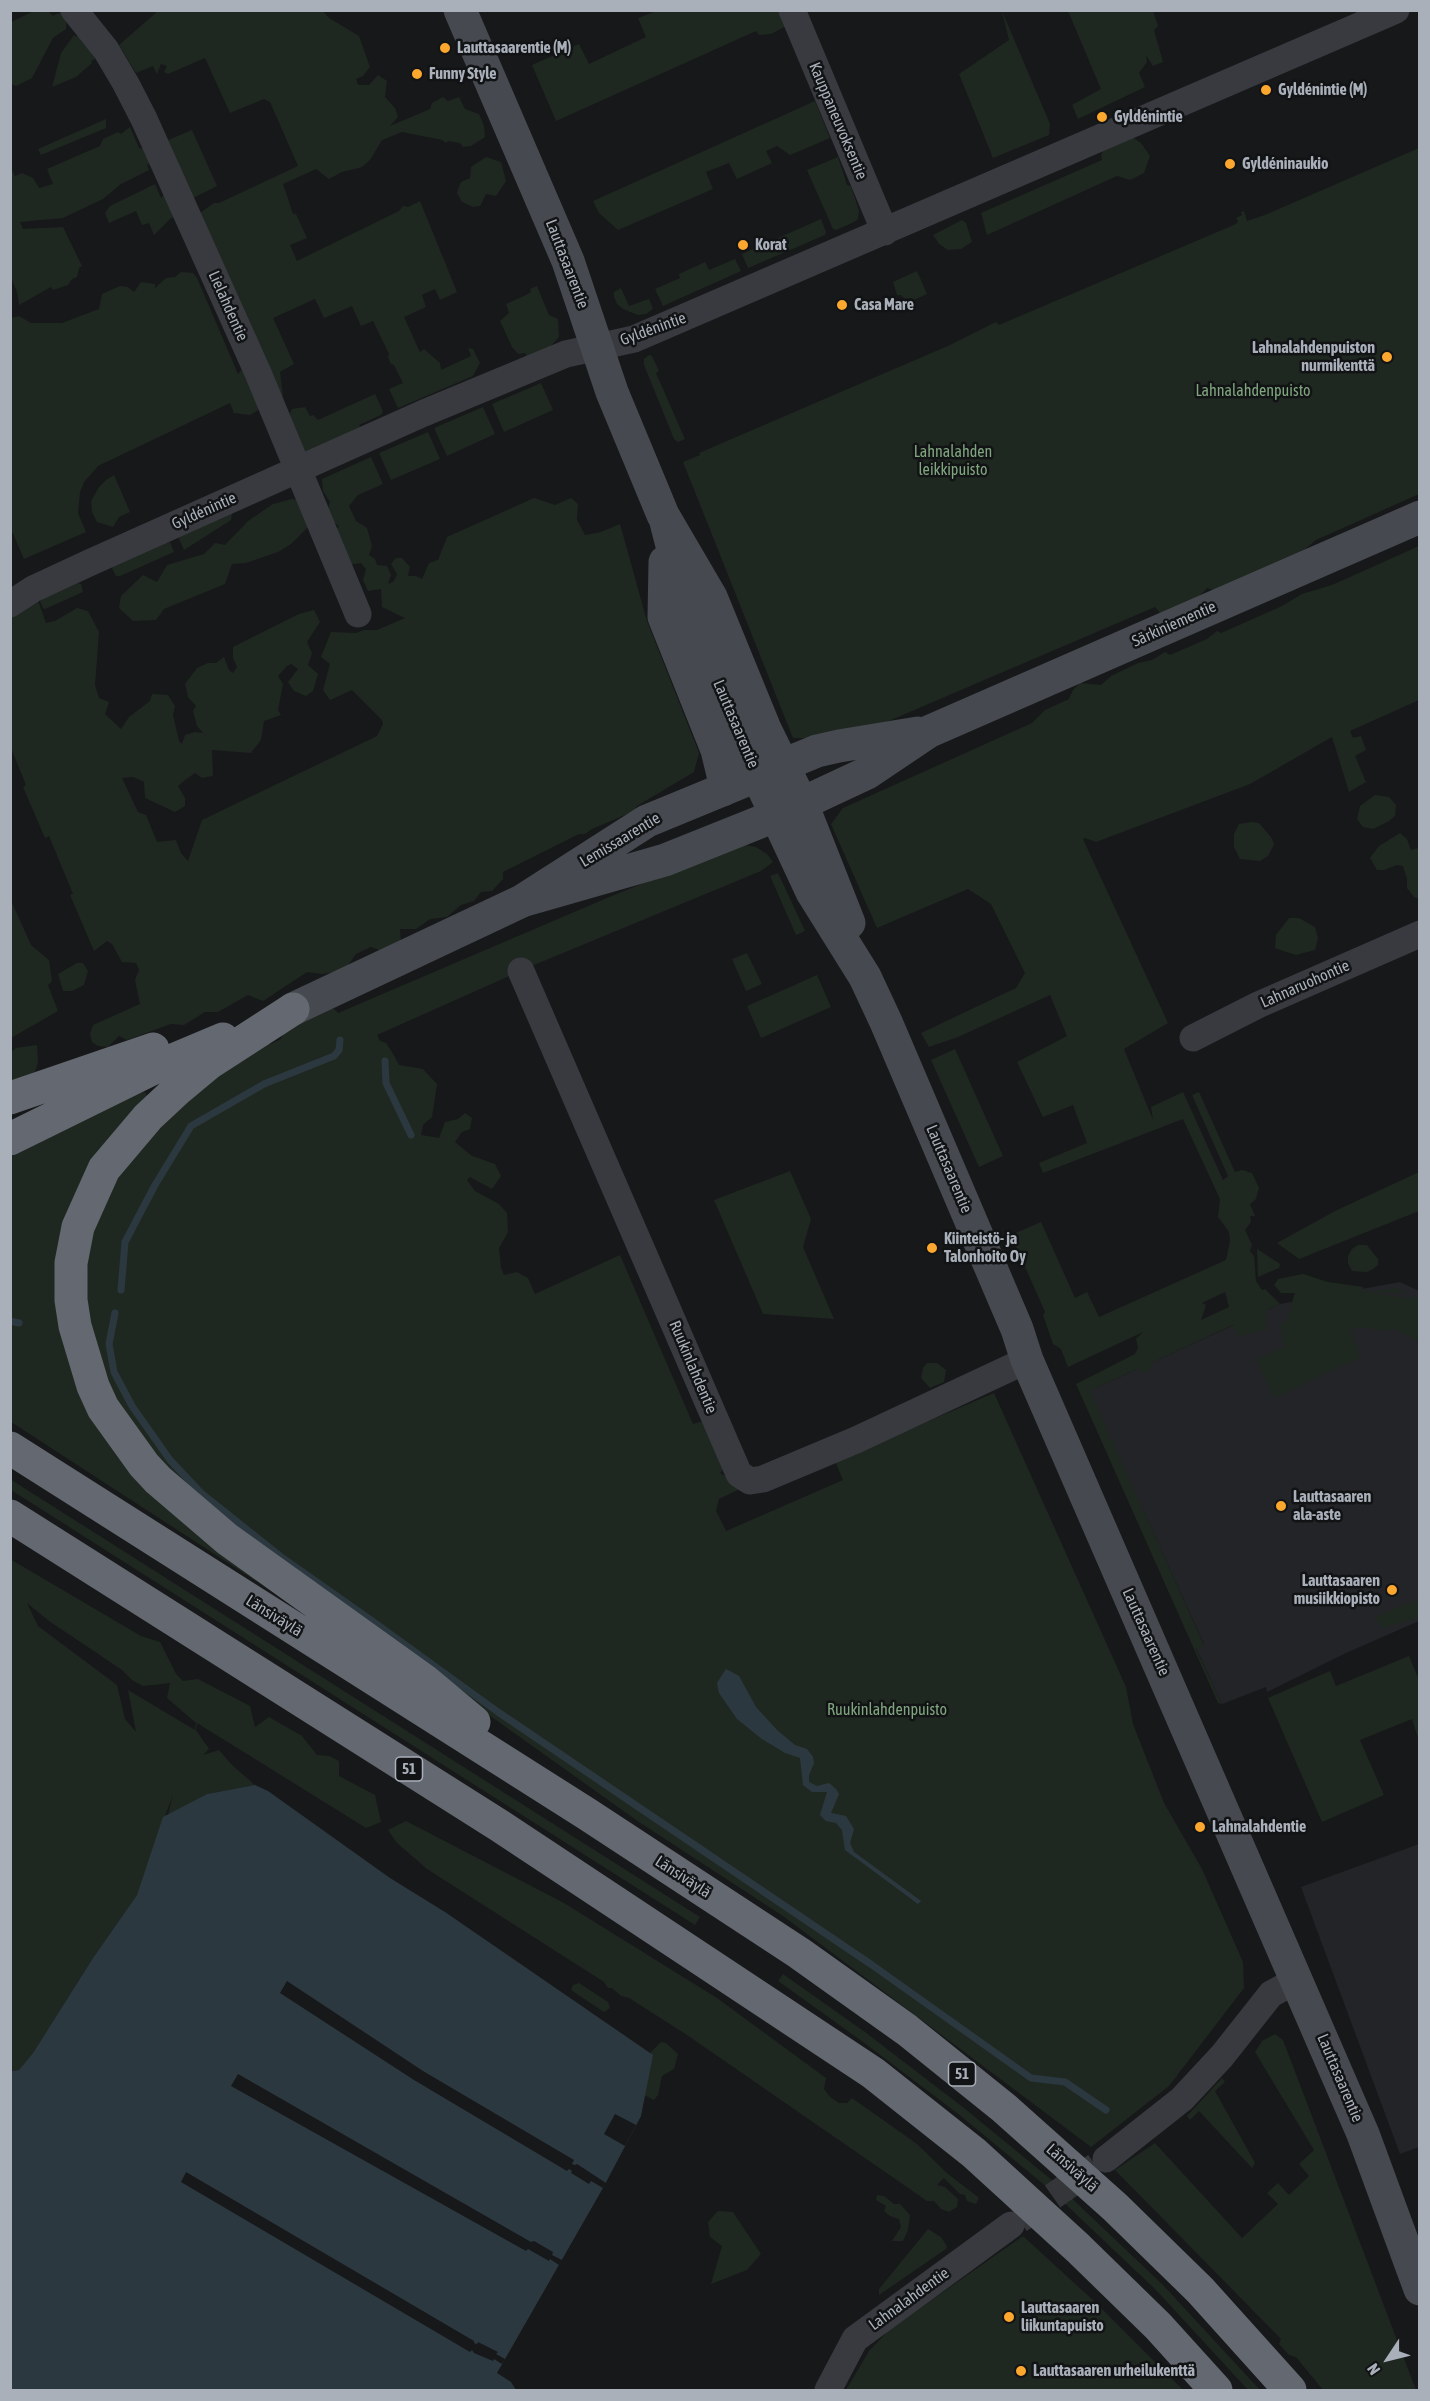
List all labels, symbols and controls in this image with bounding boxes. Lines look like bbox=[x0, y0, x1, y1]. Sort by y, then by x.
place label: Lauttasaarentie (M) bbox=[457, 38, 571, 58]
marker: Lauttasaarentie (M) bbox=[438, 41, 452, 55]
street label: Kauppaneuvoksentie bbox=[805, 60, 871, 182]
place label: Funny Style bbox=[429, 64, 497, 84]
marker: Funny Style bbox=[410, 67, 424, 81]
place label: Gyldénintie (M) bbox=[1278, 80, 1367, 100]
marker: Gyldénintie (M) bbox=[1259, 83, 1273, 97]
place label: Gyldénintie bbox=[1114, 107, 1183, 127]
marker: Gyldénintie bbox=[1095, 110, 1109, 124]
place label: Gyldéninaukio bbox=[1242, 154, 1329, 174]
marker: Gyldéninaukio bbox=[1223, 157, 1237, 171]
street label: Lauttasaarentie bbox=[541, 217, 593, 311]
place label: Korat bbox=[755, 235, 786, 255]
marker: Korat bbox=[736, 238, 750, 252]
street label: Lielahdentie bbox=[204, 268, 252, 344]
place label: Casa Mare bbox=[854, 295, 914, 315]
marker: Casa Mare bbox=[835, 298, 849, 312]
street label: Gyldénintie bbox=[617, 308, 689, 350]
place label: Lahnalahdenpuiston nurmikenttä bbox=[1252, 338, 1375, 376]
marker: Lahnalahdenpuiston nurmikenttä bbox=[1380, 350, 1394, 364]
park label: Lahnalahdenpuisto bbox=[1195, 381, 1311, 401]
park label: Lahnalahden leikkipuisto bbox=[914, 442, 992, 480]
street label: Gyldénintie bbox=[169, 488, 239, 534]
street label: Särkiniementie bbox=[1129, 597, 1219, 651]
street label: Lauttasaarentie bbox=[709, 677, 763, 771]
street label: Lemissaarentie bbox=[576, 809, 664, 871]
street label: Lahnaruohontie bbox=[1258, 956, 1352, 1012]
street label: Lauttasaarentie bbox=[922, 1122, 976, 1216]
place label: Kiinteistö- ja Talonhoito Oy bbox=[944, 1229, 1026, 1267]
marker: Kiinteistö- ja Talonhoito Oy bbox=[925, 1241, 939, 1255]
street label: Ruukinlahdentie bbox=[665, 1318, 721, 1416]
place label: Lauttasaaren ala-aste bbox=[1293, 1487, 1371, 1525]
marker: Lauttasaaren ala-aste bbox=[1274, 1499, 1288, 1513]
place label: Lauttasaaren musiikkiopisto bbox=[1294, 1571, 1380, 1609]
marker: Lauttasaaren musiikkiopisto bbox=[1385, 1583, 1399, 1597]
street label: Lauttasaarentie bbox=[1118, 1585, 1174, 1679]
street label: Länsiväylä bbox=[242, 1591, 306, 1641]
park label: Ruukinlahdenpuisto bbox=[827, 1700, 947, 1720]
road number: 51 bbox=[396, 1757, 422, 1781]
place label: Lahnalahdentie bbox=[1212, 1817, 1306, 1837]
marker: Lahnalahdentie bbox=[1193, 1820, 1207, 1834]
street label: Länsiväylä bbox=[651, 1852, 715, 1902]
street label: Lauttasaarentie bbox=[1313, 2031, 1367, 2125]
road number: 51 bbox=[948, 2062, 976, 2086]
street label: Länsiväylä bbox=[1042, 2140, 1102, 2196]
street label: Lahnalahdentie bbox=[865, 2264, 953, 2334]
place label: Lauttasaaren liikuntapuisto bbox=[1021, 2298, 1104, 2336]
marker: Lauttasaaren liikuntapuisto bbox=[1002, 2310, 1016, 2324]
north arrow bbox=[1358, 2329, 1418, 2389]
text: N bbox=[1363, 2360, 1383, 2378]
place label: Lauttasaaren urheilukenttä bbox=[1033, 2361, 1195, 2381]
marker: Lauttasaaren urheilukenttä bbox=[1014, 2364, 1028, 2378]

